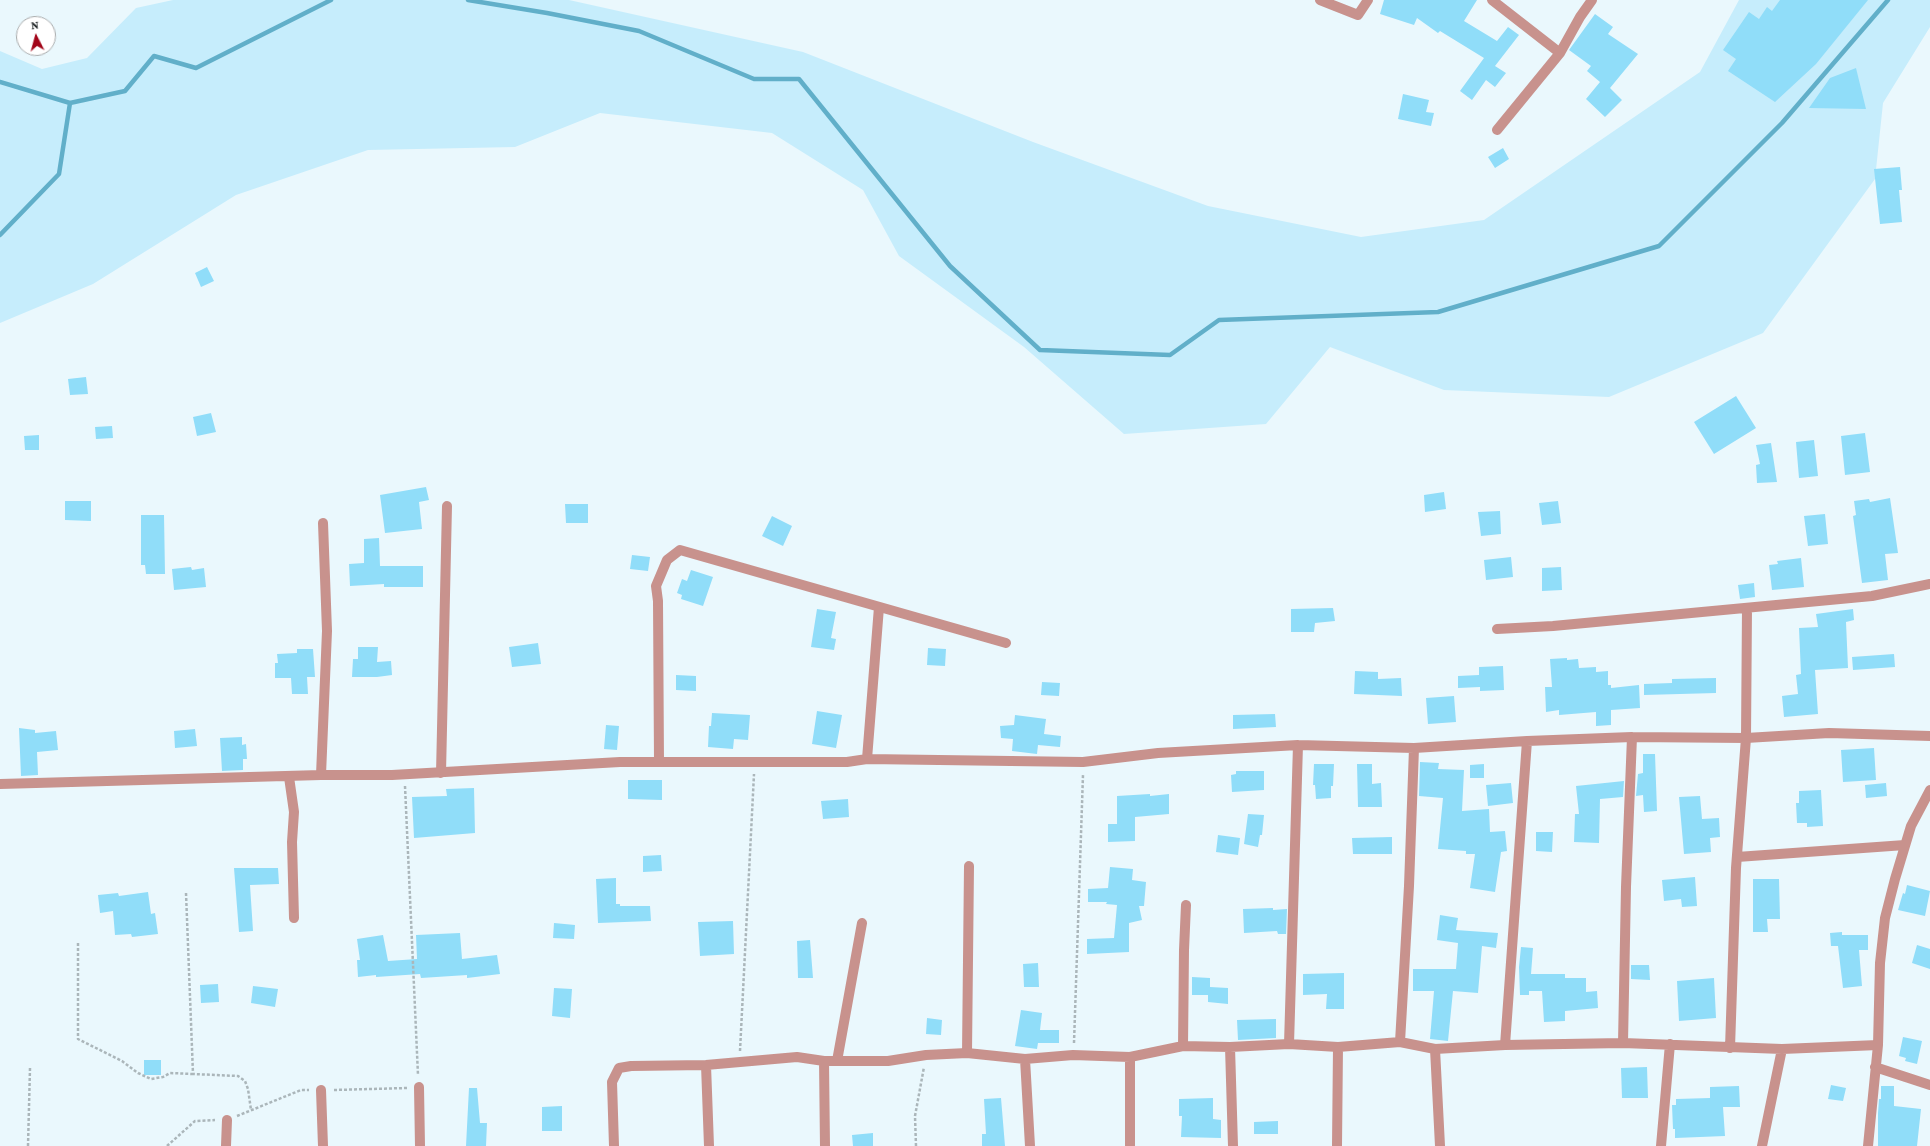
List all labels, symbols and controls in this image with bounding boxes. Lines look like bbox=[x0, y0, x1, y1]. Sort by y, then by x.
north arrow bbox=[16, 16, 56, 56]
text: N bbox=[30, 19, 39, 31]

